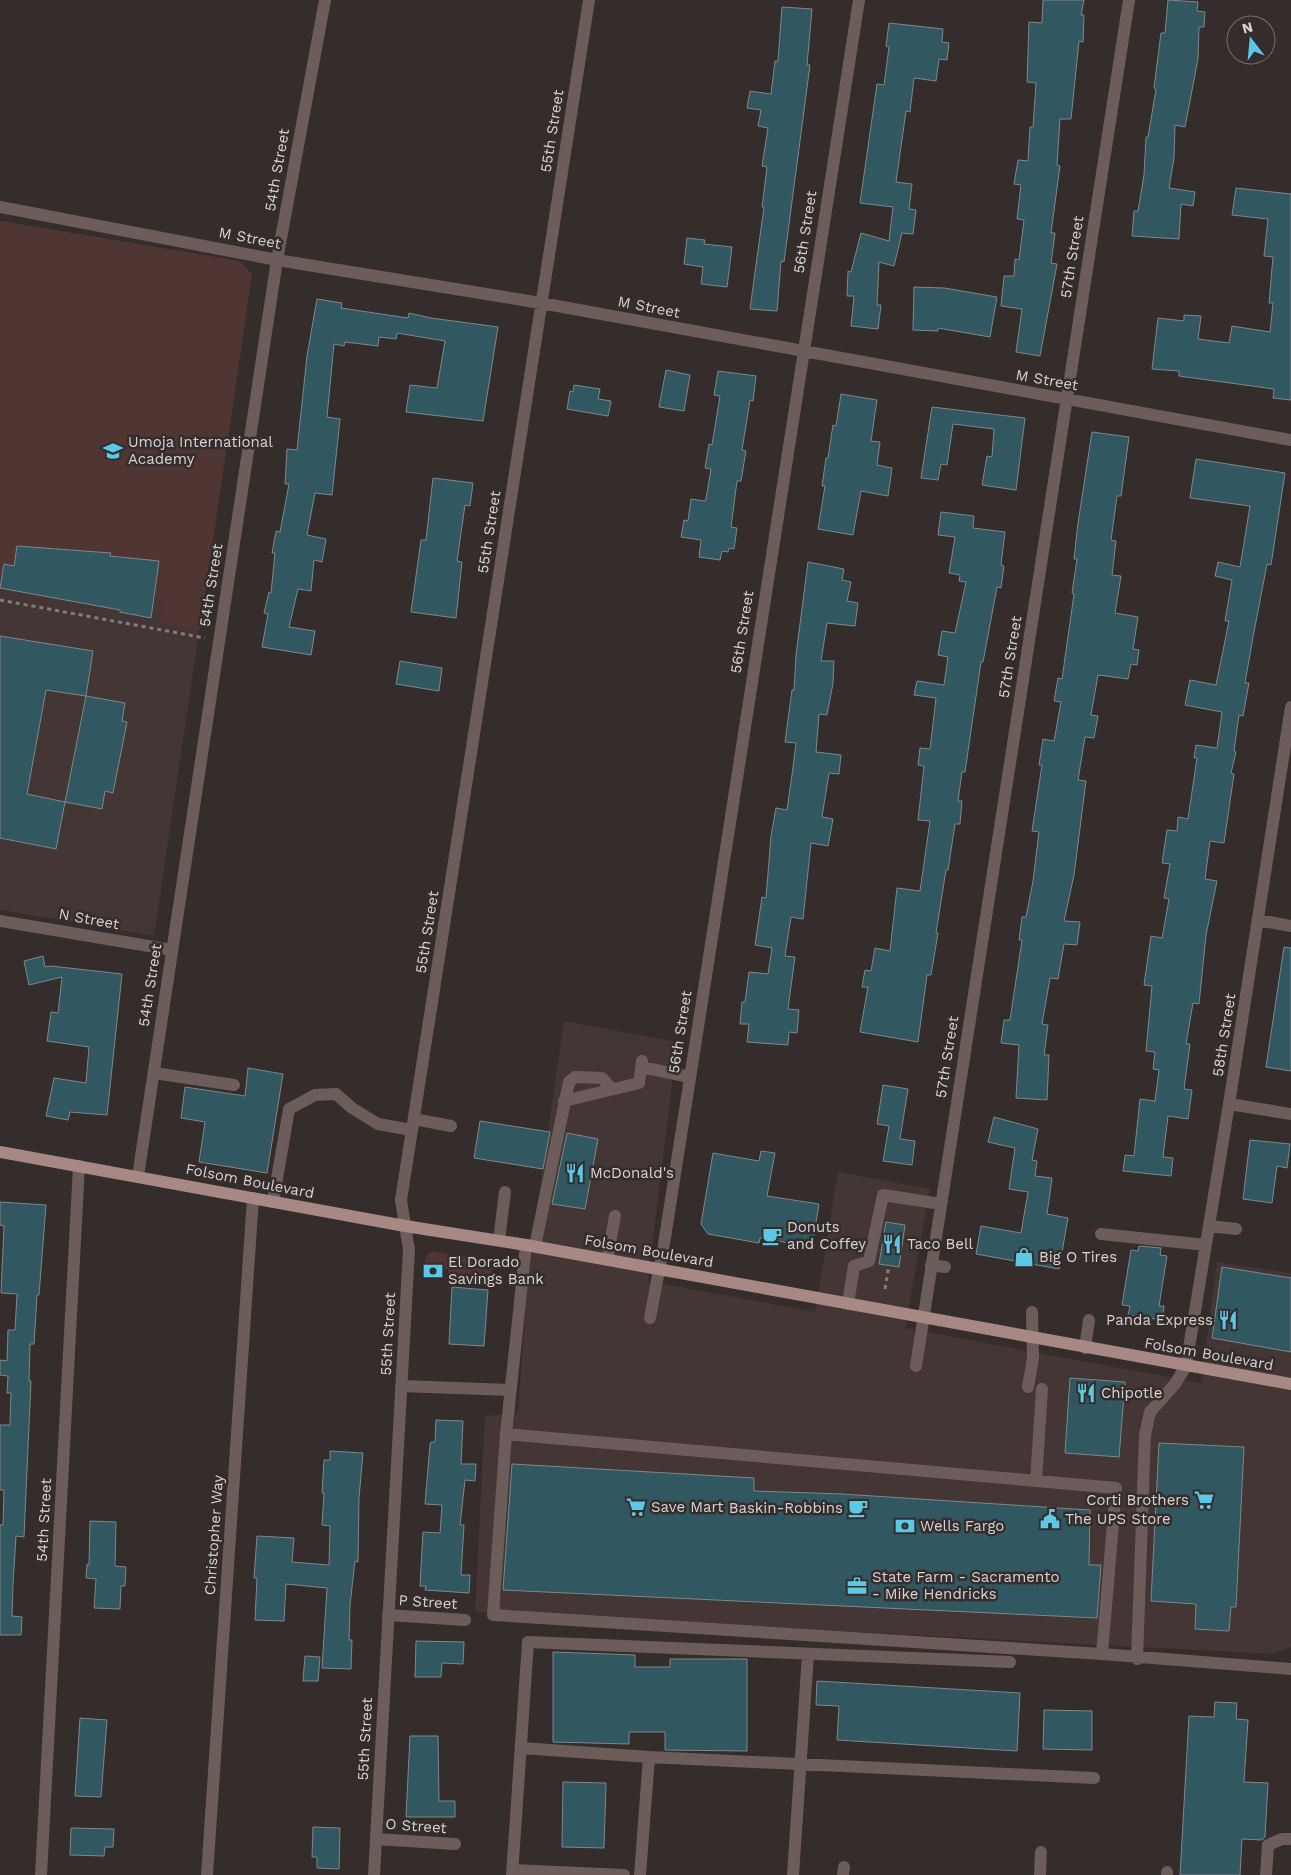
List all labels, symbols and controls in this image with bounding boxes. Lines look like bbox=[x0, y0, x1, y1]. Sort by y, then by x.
north arrow bbox=[1226, 15, 1276, 65]
text: N bbox=[1240, 18, 1255, 37]
street label: 55th Street bbox=[537, 88, 568, 174]
street label: 54th Street bbox=[261, 127, 293, 213]
street label: 56th Street bbox=[790, 189, 821, 275]
street label: 57th Street bbox=[1057, 214, 1087, 299]
street label: M Street bbox=[217, 223, 283, 253]
street label: M Street bbox=[616, 292, 682, 322]
street label: M Street bbox=[1014, 366, 1080, 394]
place label: Umoja International Academy bbox=[128, 433, 273, 468]
school or university icon: Umoja International Academy bbox=[102, 440, 124, 462]
street label: 55th Street bbox=[474, 489, 505, 575]
street label: 54th Street bbox=[196, 542, 227, 628]
street label: 56th Street bbox=[727, 589, 758, 675]
street label: 57th Street bbox=[995, 614, 1025, 699]
street label: 55th Street bbox=[412, 889, 443, 975]
street label: N Street bbox=[57, 905, 121, 933]
street label: 54th Street bbox=[135, 942, 166, 1028]
street label: 56th Street bbox=[665, 989, 696, 1075]
street label: 58th Street bbox=[1209, 992, 1240, 1078]
street label: 57th Street bbox=[932, 1014, 962, 1099]
street label: Folsom Boulevard bbox=[184, 1160, 316, 1202]
restaurant icon: McDonald's bbox=[564, 1162, 586, 1184]
place label: McDonald's bbox=[590, 1164, 674, 1182]
place label: Donuts and Coffey bbox=[787, 1218, 866, 1253]
cafe icon: Donuts and Coffey bbox=[761, 1225, 783, 1247]
street label: Folsom Boulevard bbox=[583, 1231, 715, 1271]
restaurant icon: Taco Bell bbox=[881, 1233, 903, 1255]
place label: Taco Bell bbox=[907, 1235, 974, 1253]
shop icon: Big O Tires bbox=[1013, 1246, 1035, 1268]
place label: Big O Tires bbox=[1039, 1248, 1117, 1266]
place label: El Dorado Savings Bank bbox=[448, 1253, 544, 1288]
bank icon: El Dorado Savings Bank bbox=[422, 1260, 444, 1282]
street label: 55th Street bbox=[377, 1291, 399, 1376]
restaurant icon: Panda Express bbox=[1217, 1309, 1239, 1331]
place label: Panda Express bbox=[1106, 1311, 1213, 1329]
street label: Folsom Boulevard bbox=[1143, 1334, 1275, 1374]
restaurant icon: Chipotle bbox=[1075, 1382, 1097, 1404]
place label: Chipotle bbox=[1101, 1384, 1162, 1402]
street label: Christopher Way bbox=[201, 1474, 227, 1596]
street label: 54th Street bbox=[33, 1477, 55, 1562]
supermarket icon: Corti Brothers bbox=[1193, 1489, 1215, 1511]
place label: Corti Brothers bbox=[1086, 1491, 1189, 1509]
supermarket icon: Save Mart bbox=[625, 1496, 647, 1518]
cafe icon: Baskin-Robbins bbox=[847, 1497, 869, 1519]
place label: Save Mart bbox=[651, 1498, 724, 1516]
place label: Baskin-Robbins bbox=[729, 1499, 843, 1517]
public building icon: The UPS Store bbox=[1039, 1508, 1061, 1530]
place label: The UPS Store bbox=[1065, 1510, 1171, 1528]
bank icon: Wells Fargo bbox=[894, 1515, 916, 1537]
place label: Wells Fargo bbox=[920, 1517, 1004, 1535]
place label: State Farm - Sacramento - Mike Hendricks bbox=[872, 1568, 1060, 1603]
office icon: State Farm - Sacramento - Mike Hendricks bbox=[846, 1575, 868, 1597]
street label: P Street bbox=[398, 1591, 459, 1613]
street label: 55th Street bbox=[354, 1696, 376, 1781]
street label: O Street bbox=[385, 1815, 448, 1837]

